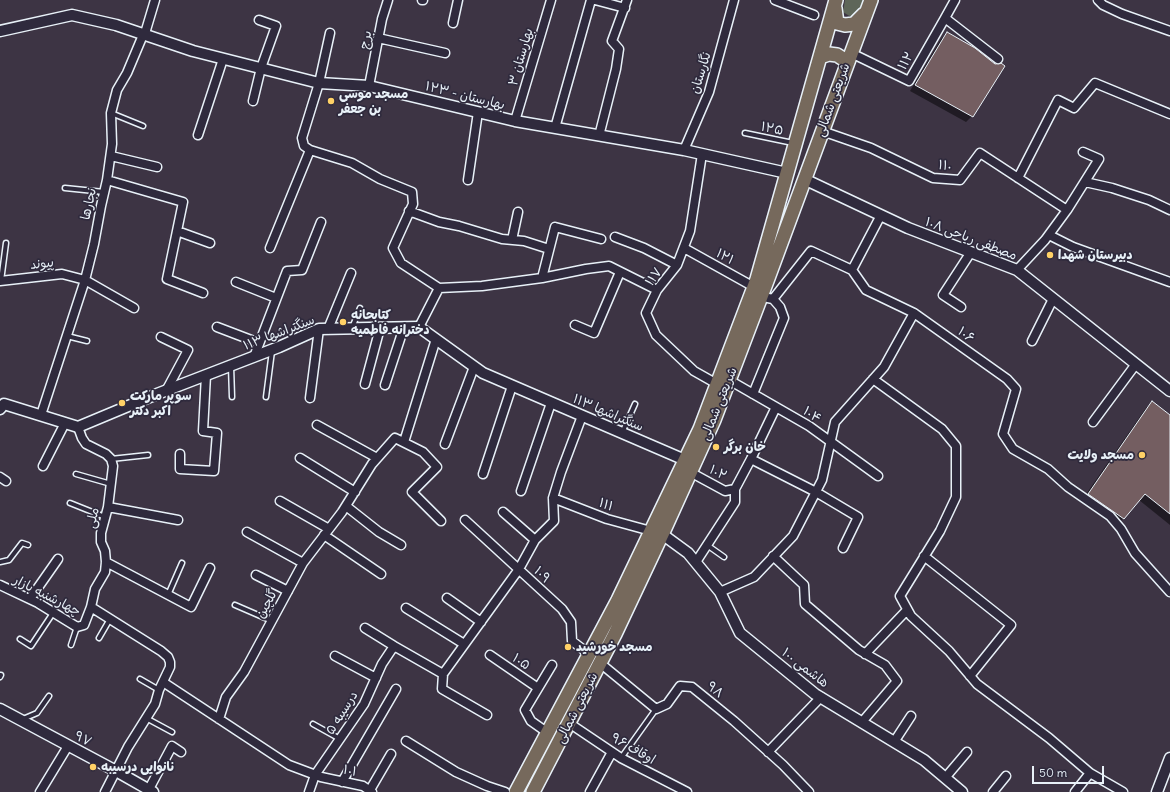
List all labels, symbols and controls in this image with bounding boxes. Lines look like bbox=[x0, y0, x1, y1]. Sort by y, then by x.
street label: بهارستان ۳ bbox=[505, 26, 537, 88]
street label: برج bbox=[357, 29, 375, 51]
street label: ۱۱۲ bbox=[895, 49, 917, 73]
street label: نگارستان bbox=[687, 50, 715, 96]
street label: شریعتی شمالی bbox=[812, 61, 854, 139]
street label: بهارستان - ۱۲۳ bbox=[424, 79, 506, 113]
place label: مسجد موسی بن جعفر bbox=[339, 86, 408, 117]
marker: مسجد موسی بن جعفر bbox=[326, 96, 336, 106]
street label: ۱۲۵ bbox=[759, 119, 785, 139]
street label: ۱۱۰ bbox=[937, 157, 953, 175]
street label: نجارها bbox=[78, 187, 100, 221]
street label: مصطفی ریاحی ۱۰۸ bbox=[923, 214, 1019, 264]
street label: ۱۲۱ bbox=[713, 246, 737, 268]
place label: دبیرستان شهدا bbox=[1058, 247, 1132, 263]
marker: دبیرستان شهدا bbox=[1045, 250, 1055, 260]
street label: پیوند bbox=[29, 255, 55, 273]
street label: ۱۱۷ bbox=[642, 265, 666, 289]
place label: کتابحانه دخترانه فاطمیه bbox=[351, 307, 430, 338]
street label: سنگتراشها ۱۱۳ bbox=[241, 312, 317, 354]
marker: کتابحانه دخترانه فاطمیه bbox=[338, 317, 348, 327]
street label: ۱۰۶ bbox=[955, 324, 977, 346]
street label: شریعتی شمالی bbox=[697, 365, 741, 443]
place label: سوپر مارکت اکبر دکتر bbox=[130, 388, 191, 419]
street label: سنگتراشها ۱۱۳ bbox=[570, 391, 646, 435]
marker: سوپر مارکت اکبر دکتر bbox=[117, 398, 127, 408]
street label: ۱۰۴ bbox=[800, 403, 824, 427]
place label: خان برگر bbox=[724, 439, 766, 455]
marker: خان برگر bbox=[711, 442, 721, 452]
place label: مسجد ولایت bbox=[1067, 447, 1134, 463]
marker: مسجد ولایت bbox=[1137, 450, 1147, 460]
street label: ۱۰۲ bbox=[707, 462, 729, 484]
street label: ۱۱۱ bbox=[597, 495, 615, 515]
street label: ملی bbox=[83, 506, 103, 530]
street label: ۱۰۹ bbox=[530, 563, 554, 587]
street label: چهارشنبه بازار bbox=[11, 572, 83, 620]
street label: گلچین bbox=[253, 587, 281, 621]
place label: مسجد خورشید bbox=[576, 639, 653, 655]
marker: مسجد خورشید bbox=[563, 642, 573, 652]
street label: هاشمی ۱۰۰ bbox=[778, 645, 832, 691]
street label: ۱۰۵ bbox=[509, 651, 533, 673]
street label: شریعتی شمالی bbox=[552, 670, 602, 746]
street label: ۹۸ bbox=[703, 679, 727, 701]
street label: درسیبه ۵ bbox=[323, 688, 361, 738]
street label: ۹۷ bbox=[72, 728, 94, 750]
street label: اوقاف ۹۶ bbox=[608, 730, 658, 768]
scale bar bbox=[1034, 758, 1106, 784]
place label: نانوایی درسیبه bbox=[101, 759, 175, 775]
marker: نانوایی درسیبه bbox=[88, 762, 98, 772]
street label: ۱۰۱ bbox=[342, 762, 358, 780]
text: 50 m bbox=[1039, 765, 1067, 780]

